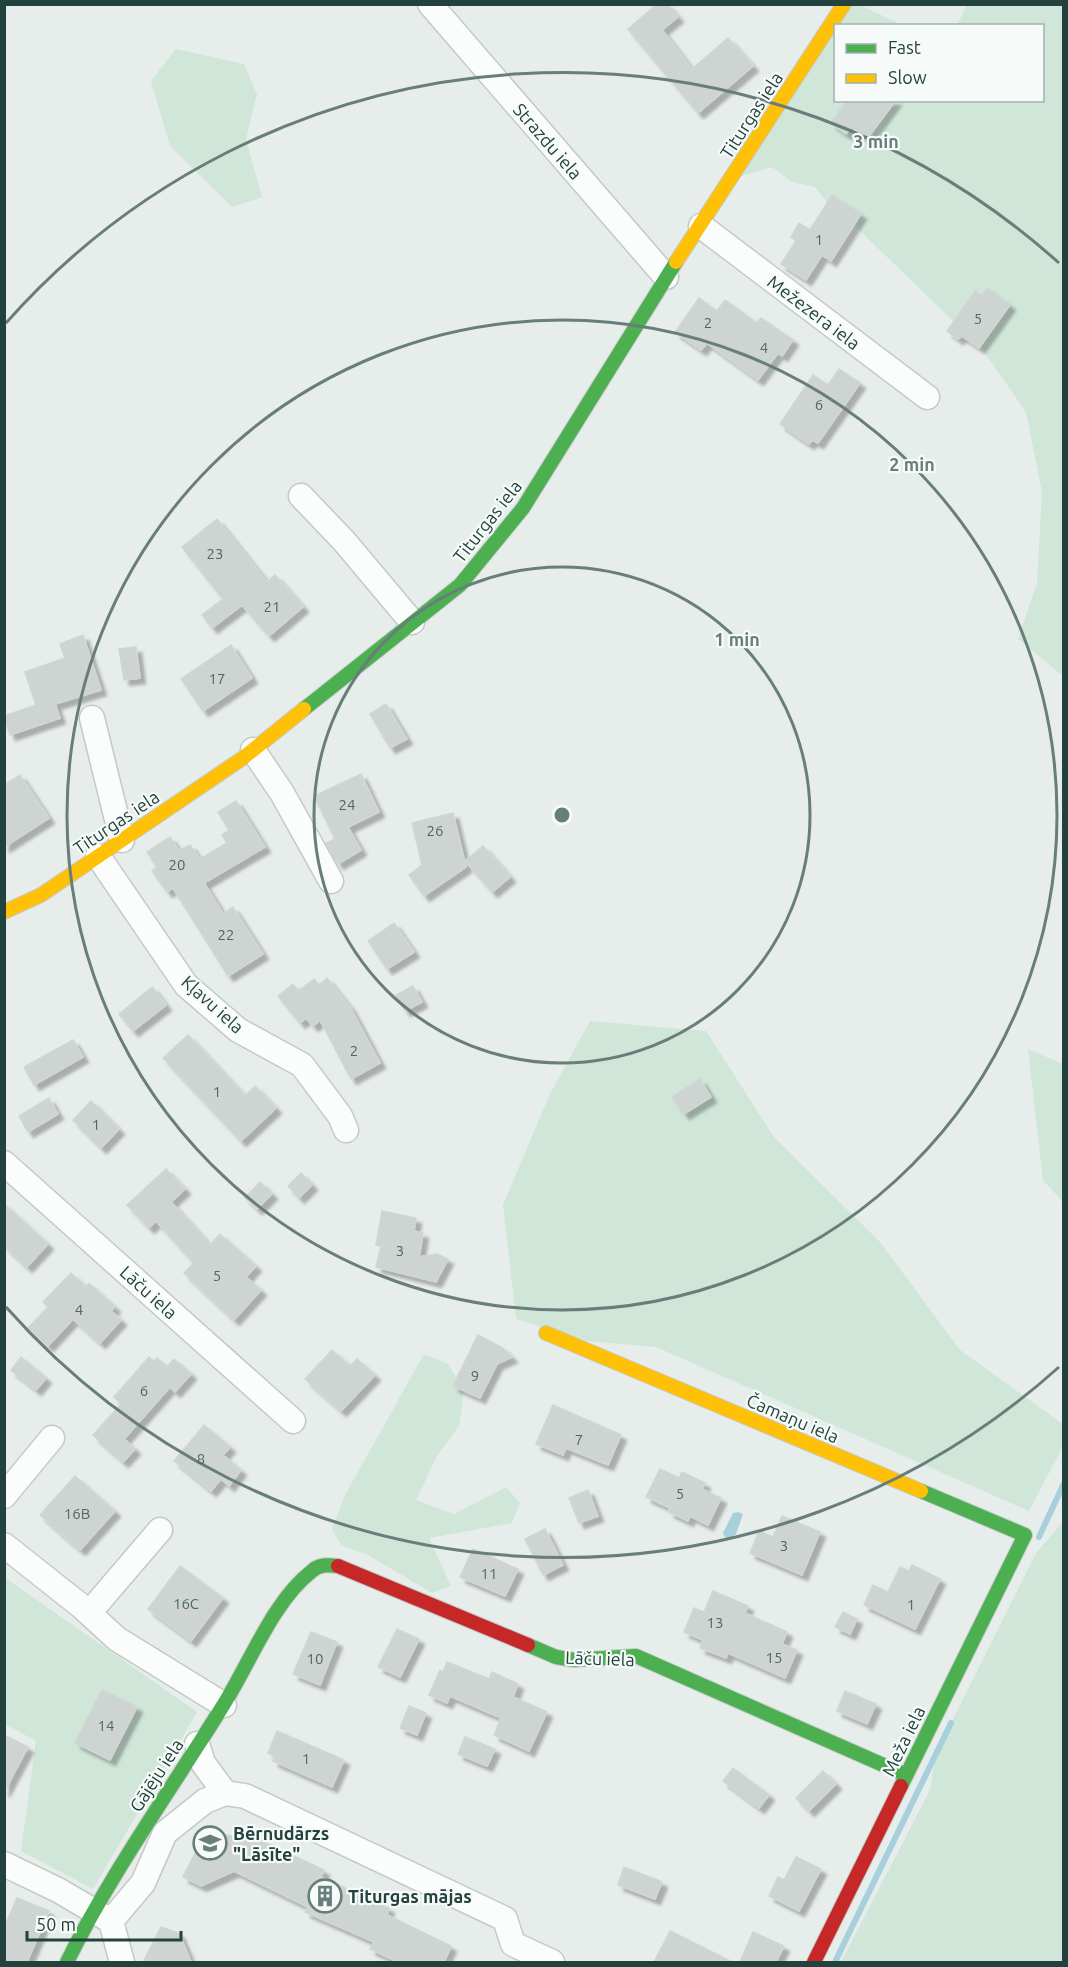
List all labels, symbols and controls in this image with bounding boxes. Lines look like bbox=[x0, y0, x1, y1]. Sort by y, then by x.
legend bbox=[834, 24, 1044, 102]
text: Fast bbox=[888, 37, 921, 57]
text: Slow bbox=[888, 67, 927, 87]
street label: Titurgas iela bbox=[716, 68, 786, 162]
street label: Strazdu iela bbox=[510, 99, 586, 183]
text: 3 min bbox=[853, 131, 899, 151]
house number: 1 bbox=[815, 231, 823, 248]
street label: Mežezera iela bbox=[764, 271, 864, 353]
house number: 5 bbox=[974, 310, 982, 327]
house number: 2 bbox=[704, 314, 712, 331]
house number: 4 bbox=[760, 339, 768, 356]
house number: 6 bbox=[815, 396, 823, 413]
text: 2 min bbox=[889, 454, 935, 474]
street label: Titurgas iela bbox=[449, 476, 525, 566]
house number: 23 bbox=[207, 545, 223, 562]
house number: 21 bbox=[264, 598, 280, 615]
text: 1 min bbox=[714, 629, 760, 649]
house number: 17 bbox=[209, 670, 225, 687]
street label: Titurgas iela bbox=[69, 786, 163, 858]
house number: 24 bbox=[339, 796, 355, 813]
centre of rings bbox=[552, 805, 572, 825]
house number: 26 bbox=[427, 822, 443, 839]
house number: 20 bbox=[169, 856, 185, 873]
house number: 22 bbox=[218, 926, 234, 943]
street label: Kļavu iela bbox=[178, 971, 248, 1037]
house number: 2 bbox=[350, 1042, 358, 1059]
house number: 1 bbox=[213, 1083, 221, 1100]
house number: 1 bbox=[92, 1116, 100, 1133]
house number: 3 bbox=[396, 1242, 404, 1259]
street label: Lāču iela bbox=[116, 1261, 182, 1323]
house number: 5 bbox=[213, 1267, 221, 1284]
house number: 4 bbox=[75, 1301, 83, 1318]
house number: 9 bbox=[471, 1367, 479, 1384]
house number: 6 bbox=[140, 1382, 148, 1399]
street label: Čamaņu iela bbox=[744, 1389, 842, 1446]
house number: 7 bbox=[575, 1431, 583, 1448]
house number: 8 bbox=[197, 1450, 205, 1467]
house number: 5 bbox=[676, 1485, 684, 1502]
house number: 16B bbox=[64, 1505, 90, 1522]
house number: 3 bbox=[780, 1537, 788, 1554]
house number: 11 bbox=[481, 1565, 497, 1582]
house number: 16C bbox=[173, 1595, 199, 1612]
house number: 1 bbox=[907, 1596, 915, 1613]
house number: 13 bbox=[707, 1614, 723, 1631]
street label: Lāču iela bbox=[565, 1647, 635, 1669]
house number: 15 bbox=[766, 1649, 782, 1666]
house number: 10 bbox=[307, 1650, 323, 1667]
street label: Meža iela bbox=[877, 1703, 929, 1779]
house number: 14 bbox=[98, 1717, 114, 1734]
street label: Gājēju iela bbox=[125, 1735, 187, 1815]
house number: 1 bbox=[302, 1750, 310, 1767]
place label: Bērnudārzs "Lāsīte" bbox=[233, 1823, 329, 1864]
school or university icon: Bērnudārzs "Lāsīte" bbox=[192, 1825, 228, 1861]
building icon: Titurgas mājas bbox=[307, 1878, 343, 1914]
place label: Titurgas mājas bbox=[348, 1886, 472, 1906]
scale bar bbox=[27, 1904, 182, 1942]
text: 50 m bbox=[36, 1914, 76, 1934]

